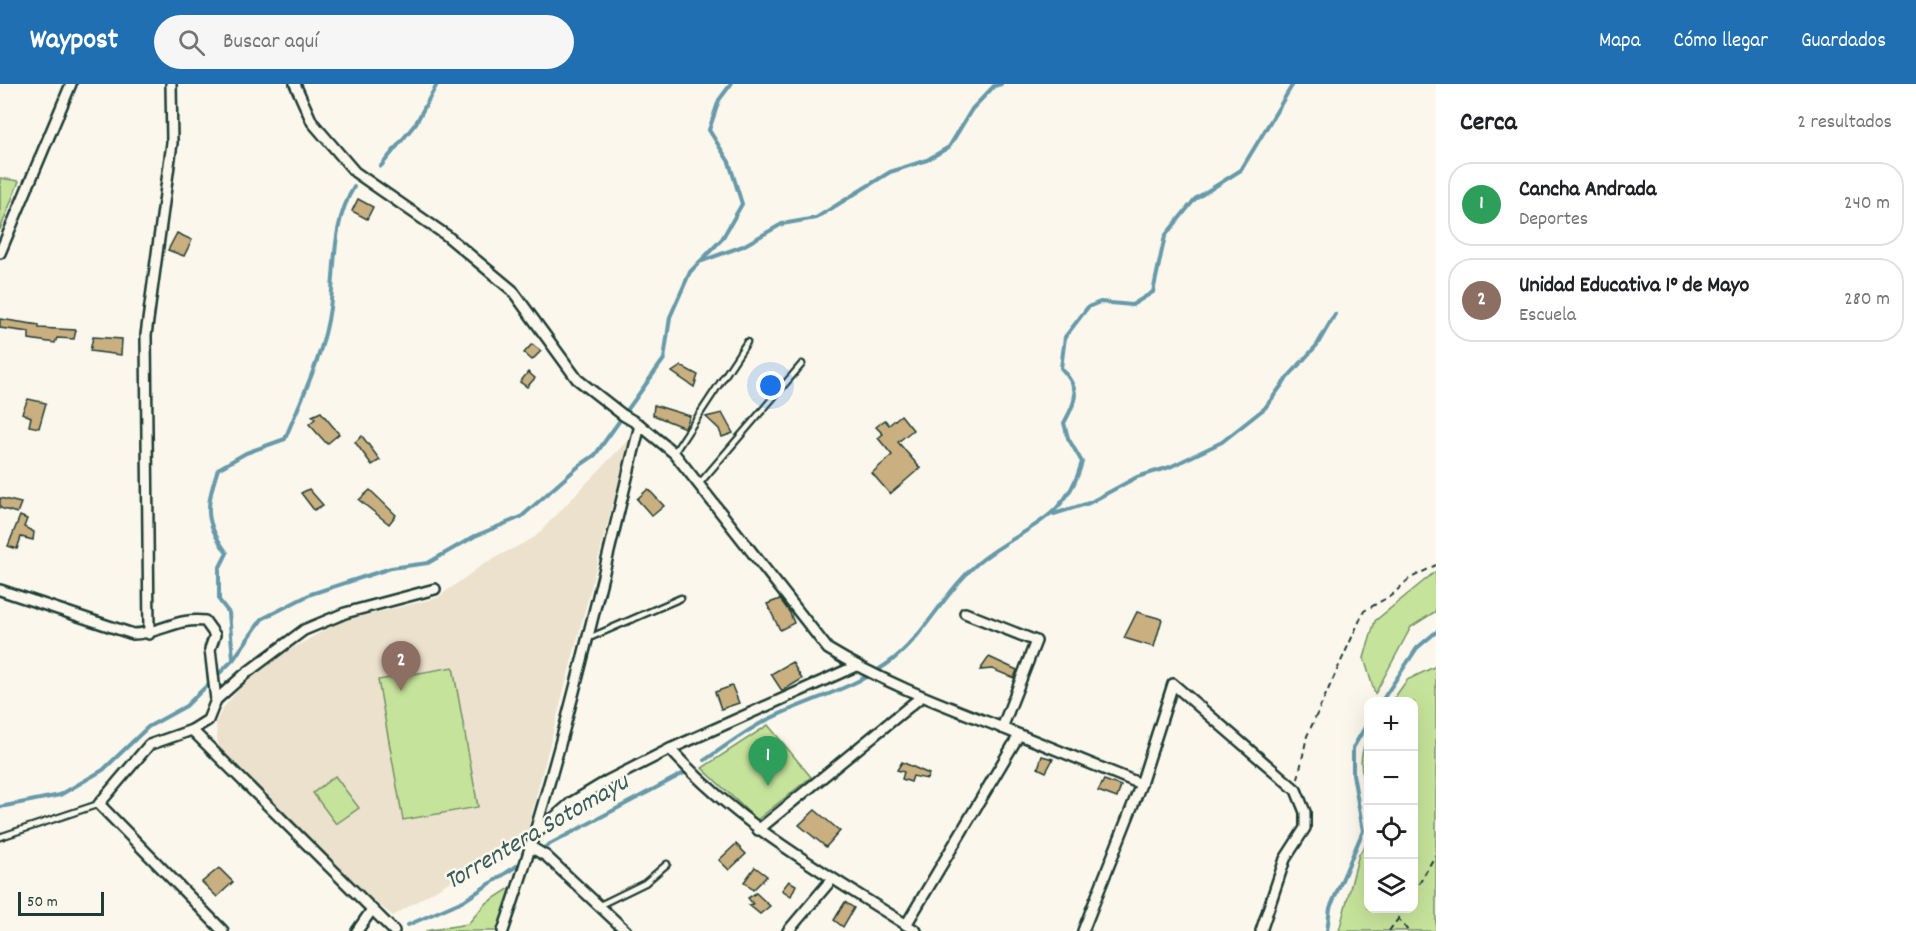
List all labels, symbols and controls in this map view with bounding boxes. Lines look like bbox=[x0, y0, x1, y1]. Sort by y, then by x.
search box bbox=[154, 15, 574, 69]
text: Waypost bbox=[30, 22, 118, 62]
icon: search bbox=[175, 26, 208, 59]
text: Buscar aquí bbox=[223, 27, 318, 58]
text: Mapa bbox=[1599, 27, 1641, 57]
text: Cómo llegar bbox=[1674, 27, 1768, 57]
text: Guardados bbox=[1801, 27, 1886, 57]
text: Cerca bbox=[1460, 105, 1517, 142]
text: 2 resultados bbox=[1797, 109, 1892, 137]
text: Cancha Andrada bbox=[1519, 175, 1656, 206]
text: 1 bbox=[1479, 190, 1484, 218]
text: 240 m bbox=[1844, 190, 1890, 218]
text: Deportes bbox=[1519, 206, 1588, 234]
text: Unidad Educativa 1° de Mayo bbox=[1519, 271, 1749, 302]
text: 2 bbox=[1477, 286, 1486, 314]
text: 280 m bbox=[1844, 286, 1890, 314]
text: Escuela bbox=[1519, 302, 1576, 330]
your location bbox=[756, 371, 785, 400]
pin: 2 bbox=[382, 642, 420, 691]
map controls bbox=[1364, 697, 1418, 913]
button: + bbox=[1364, 697, 1418, 751]
pin: 1 bbox=[748, 736, 788, 786]
button: − bbox=[1364, 751, 1418, 805]
water label: Torrentera Sotomayu bbox=[438, 764, 638, 901]
button: locate bbox=[1364, 805, 1418, 859]
button: layers bbox=[1364, 859, 1418, 913]
scale bar bbox=[18, 889, 104, 916]
text: 50 m bbox=[27, 891, 58, 914]

